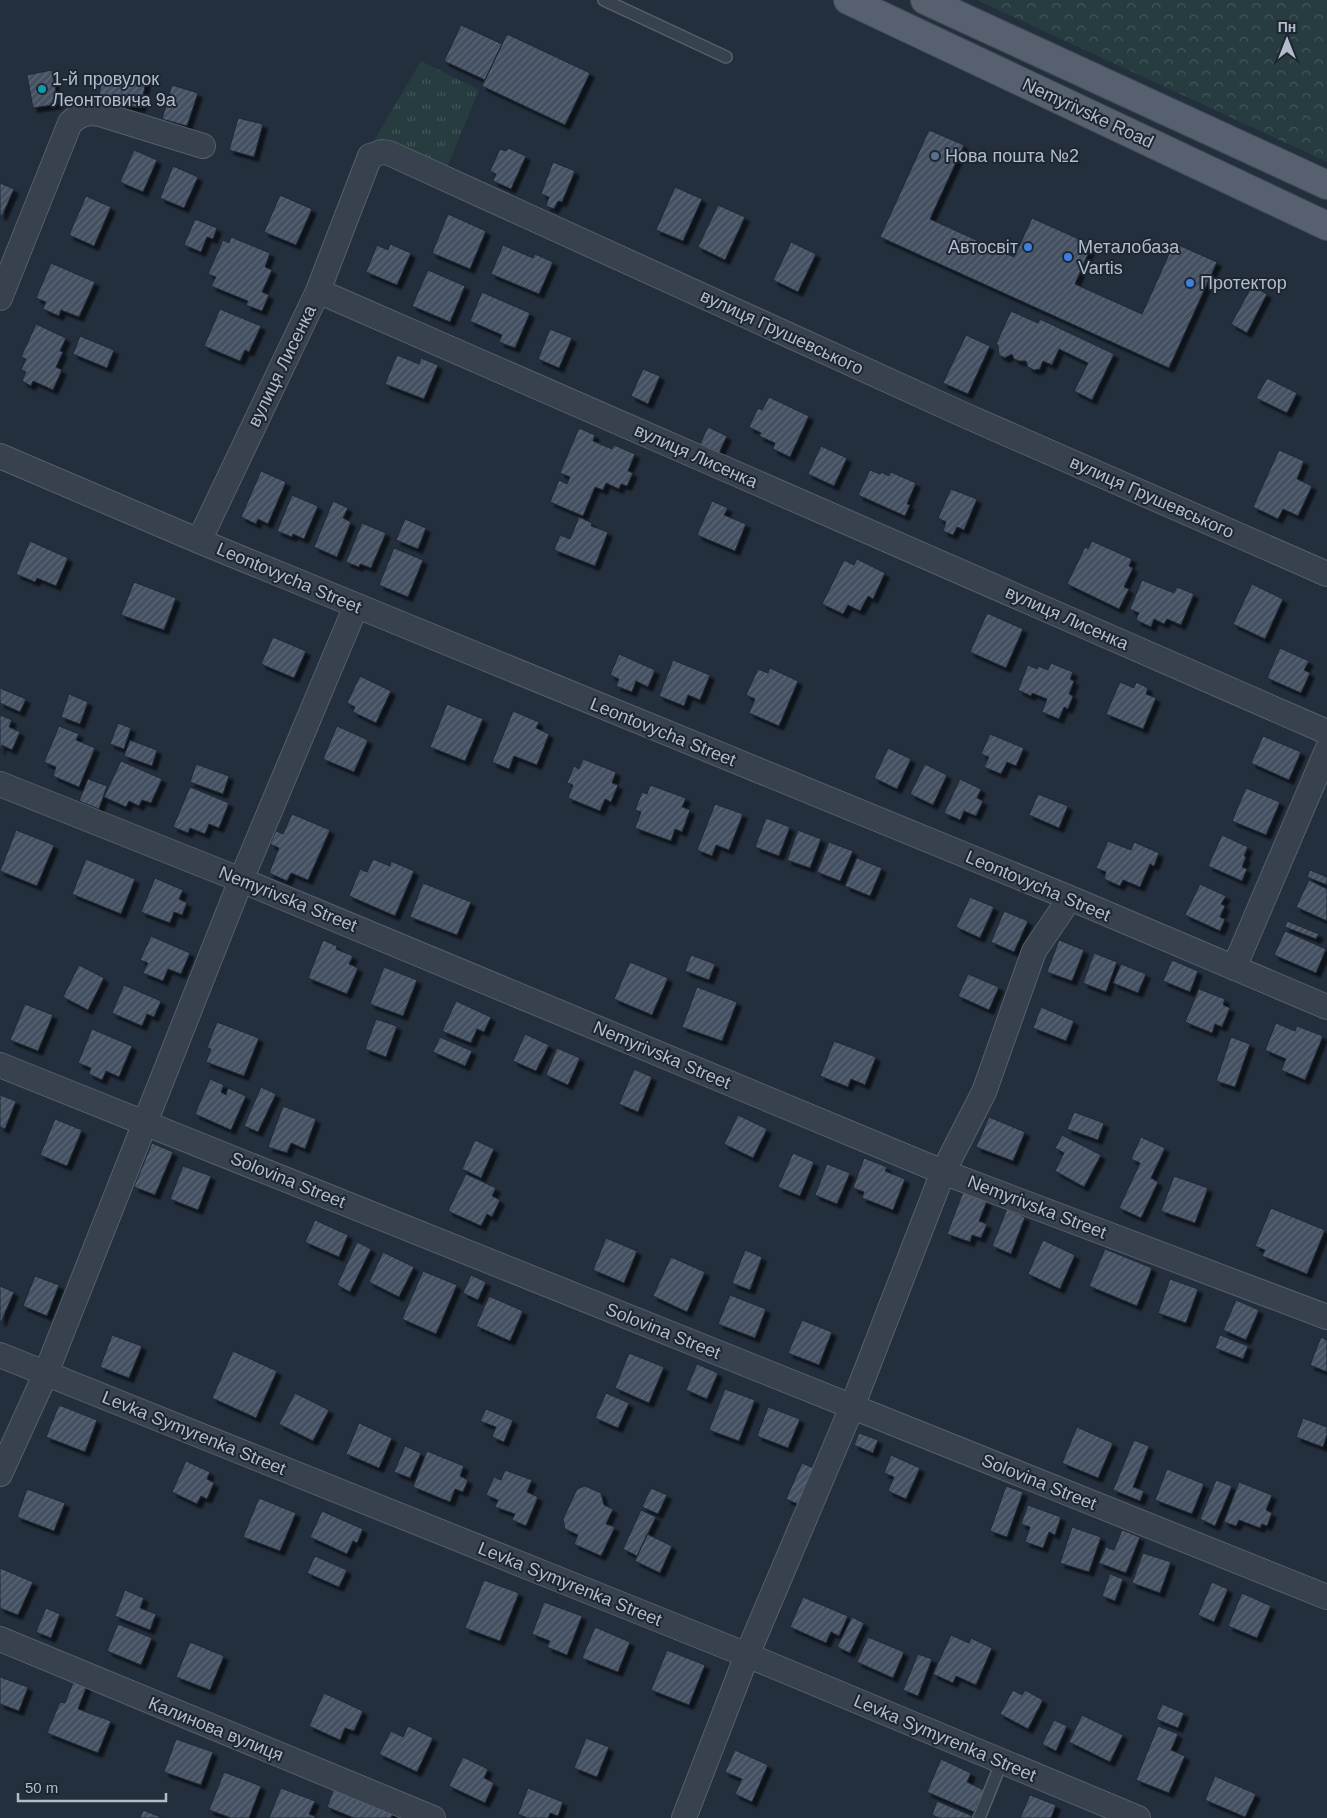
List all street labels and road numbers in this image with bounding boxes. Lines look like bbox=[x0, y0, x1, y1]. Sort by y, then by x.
street label: Nemyrivske Road bbox=[1019, 74, 1157, 152]
street label: вулиця Грушевського bbox=[697, 285, 867, 379]
street label: вулиця Лисенка bbox=[244, 301, 320, 430]
street label: вулиця Лисенка bbox=[631, 420, 761, 492]
street label: вулиця Грушевського bbox=[1067, 452, 1237, 542]
street label: Leontovycha Street bbox=[214, 538, 364, 618]
street label: вулиця Лисенка bbox=[1002, 582, 1132, 654]
street label: Leontovycha Street bbox=[587, 694, 739, 770]
street label: Leontovycha Street bbox=[963, 846, 1113, 926]
street label: Nemyrivska Street bbox=[216, 862, 360, 936]
street label: Nemyrivska Street bbox=[590, 1017, 734, 1093]
street label: Solovina Street bbox=[228, 1148, 348, 1212]
street label: Nemyrivska Street bbox=[965, 1171, 1109, 1243]
street label: Solovina Street bbox=[603, 1299, 723, 1363]
street label: Levka Symyrenka Street bbox=[99, 1387, 289, 1479]
street label: Solovina Street bbox=[979, 1450, 1099, 1514]
street label: Levka Symyrenka Street bbox=[475, 1538, 665, 1630]
street label: Levka Symyrenka Street bbox=[851, 1690, 1039, 1786]
street label: Калинова вулиця bbox=[146, 1693, 286, 1765]

